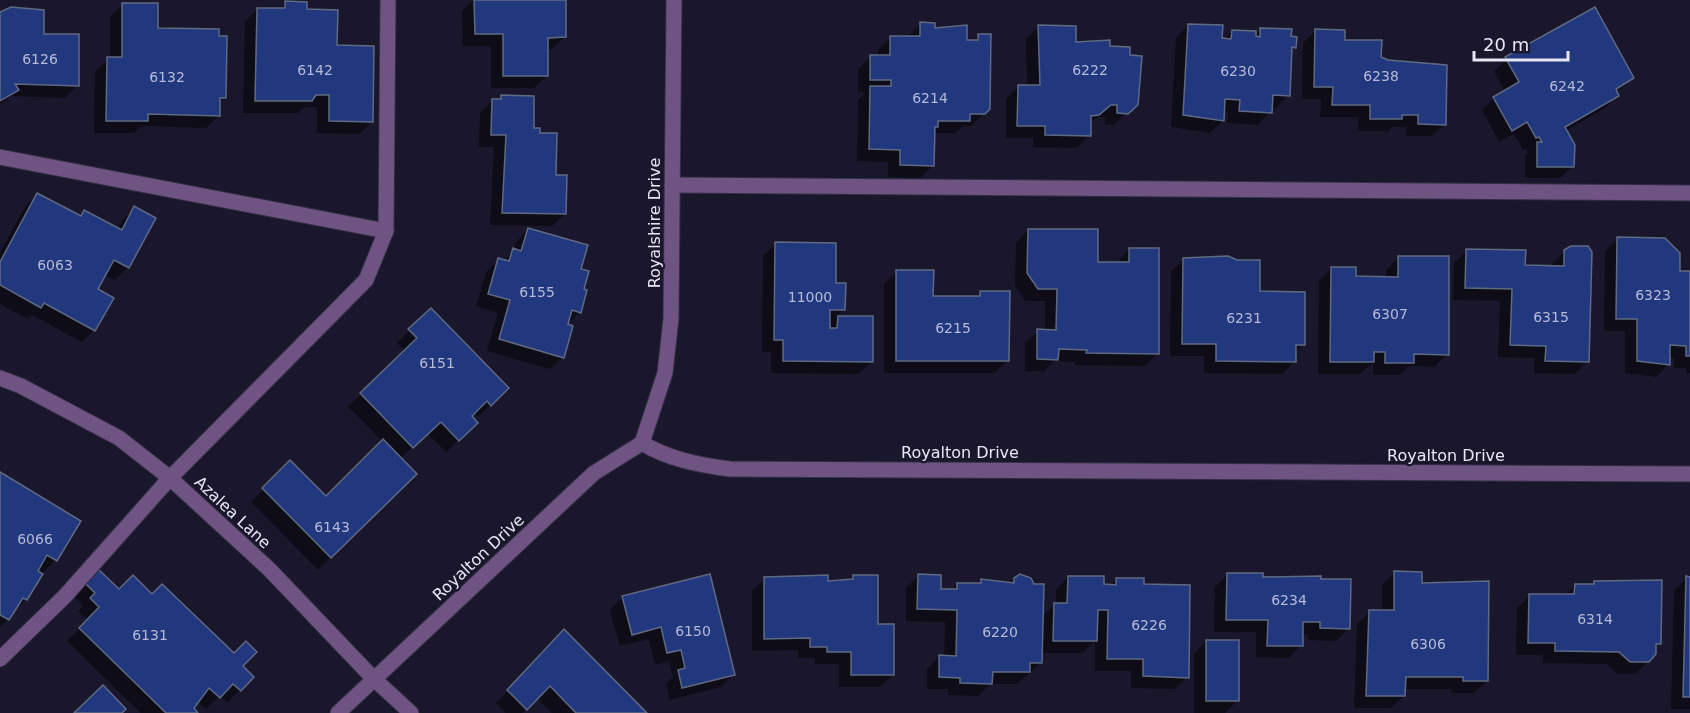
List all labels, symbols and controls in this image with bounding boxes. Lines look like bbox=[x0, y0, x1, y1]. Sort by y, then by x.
scale bar bbox=[1474, 24, 1568, 62]
text: 20 m bbox=[1483, 34, 1529, 55]
house number: 6126 bbox=[22, 51, 58, 67]
house number: 6142 bbox=[297, 62, 333, 78]
house number: 6222 bbox=[1072, 62, 1108, 78]
house number: 6230 bbox=[1220, 63, 1256, 79]
house number: 6238 bbox=[1363, 68, 1399, 84]
house number: 6132 bbox=[149, 69, 185, 85]
house number: 6242 bbox=[1549, 78, 1585, 94]
house number: 6214 bbox=[912, 90, 948, 106]
street label: Royalshire Drive bbox=[645, 158, 664, 288]
house number: 6063 bbox=[37, 257, 73, 273]
house number: 6155 bbox=[519, 284, 555, 300]
house number: 6323 bbox=[1635, 287, 1671, 303]
house number: 11000 bbox=[788, 289, 832, 305]
house number: 6307 bbox=[1372, 306, 1408, 322]
house number: 6315 bbox=[1533, 309, 1569, 325]
house number: 6231 bbox=[1226, 310, 1262, 326]
house number: 6215 bbox=[935, 320, 971, 336]
house number: 6151 bbox=[419, 355, 455, 371]
street label: Royalton Drive bbox=[901, 443, 1019, 462]
street label: Royalton Drive bbox=[1387, 446, 1505, 465]
street label: Azalea Lane bbox=[191, 472, 275, 552]
street label: Royalton Drive bbox=[429, 510, 528, 605]
house number: 6143 bbox=[314, 519, 350, 535]
house number: 6066 bbox=[17, 531, 53, 547]
house number: 6234 bbox=[1271, 592, 1307, 608]
house number: 6314 bbox=[1577, 611, 1613, 627]
house number: 6226 bbox=[1131, 617, 1167, 633]
house number: 6150 bbox=[675, 623, 711, 639]
house number: 6220 bbox=[982, 624, 1018, 640]
house number: 6131 bbox=[132, 627, 168, 643]
house number: 6306 bbox=[1410, 636, 1446, 652]

